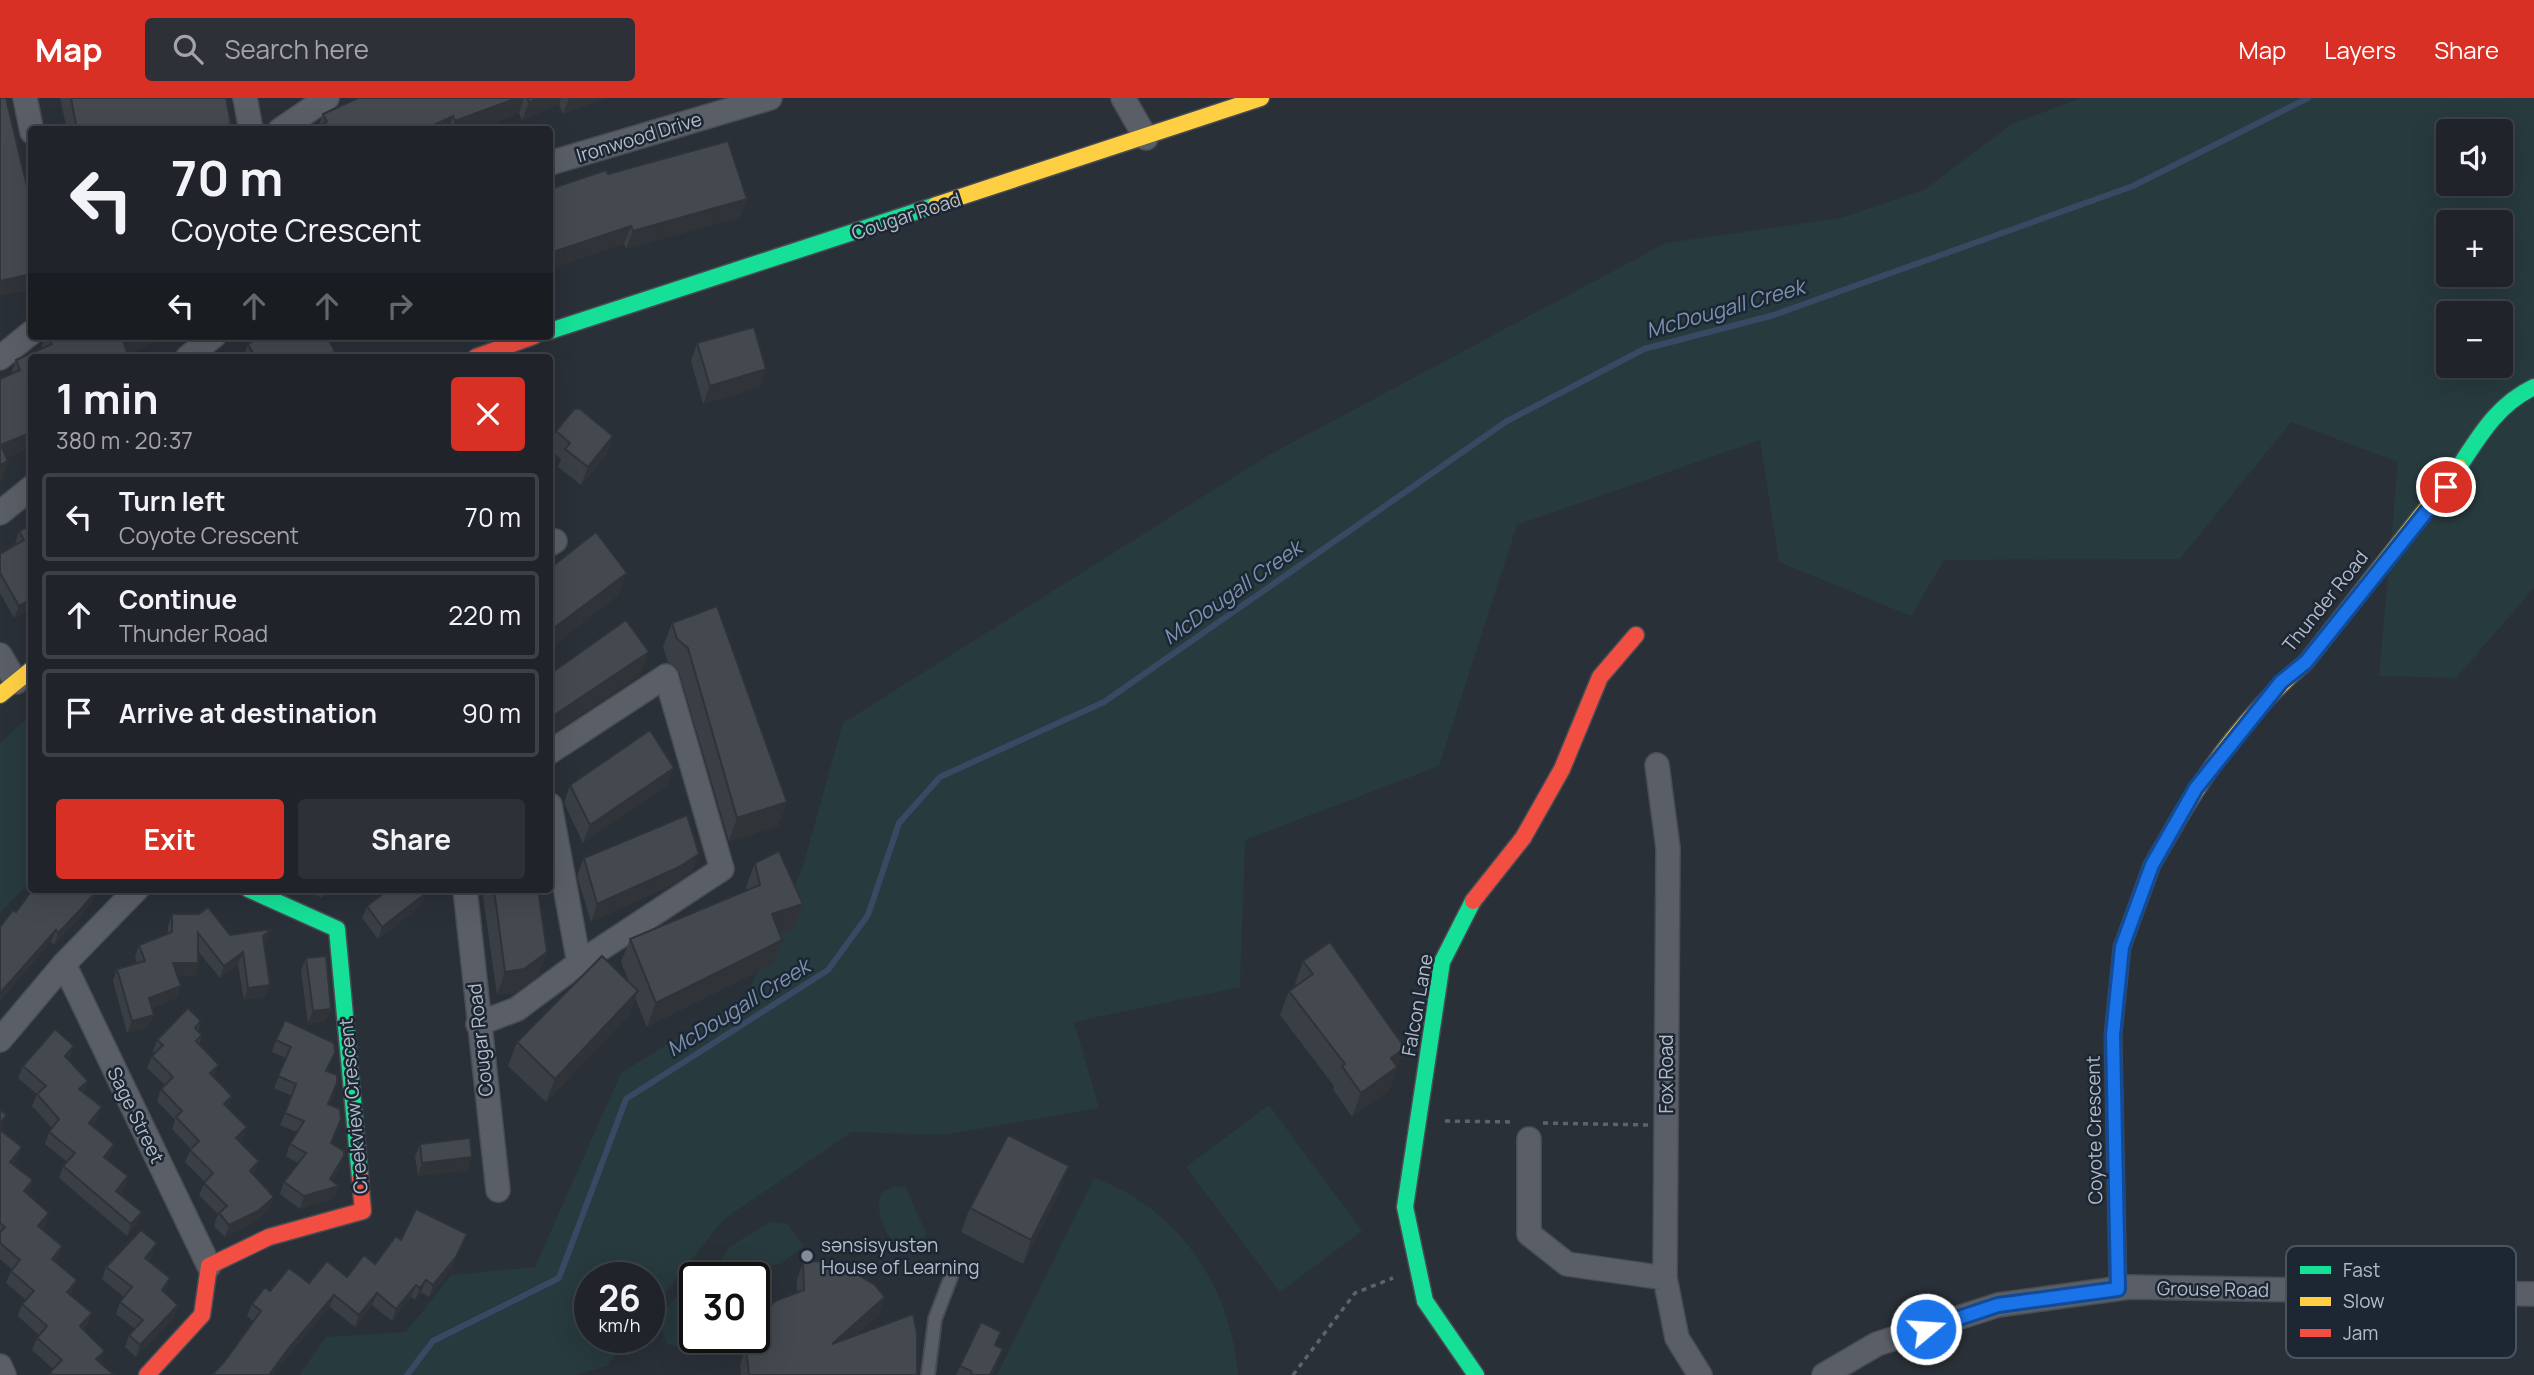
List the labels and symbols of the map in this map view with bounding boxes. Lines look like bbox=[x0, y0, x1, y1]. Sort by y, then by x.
street label: Ironwood Drive bbox=[573, 106, 705, 168]
street label: Cougar Road bbox=[848, 186, 964, 246]
water label: McDougall Creek bbox=[1642, 271, 1810, 344]
pin bbox=[2416, 457, 2476, 517]
water label: McDougall Creek bbox=[1157, 532, 1309, 650]
street label: Thunder Road bbox=[2276, 545, 2374, 657]
water label: McDougall Creek bbox=[661, 950, 817, 1062]
street label: Falcon Lane bbox=[1395, 952, 1439, 1058]
street label: Cougar Road bbox=[461, 982, 499, 1098]
street label: Creekview Crescent bbox=[332, 1017, 374, 1195]
street label: Fox Road bbox=[1653, 1034, 1679, 1114]
street label: Coyote Crescent bbox=[2080, 1055, 2108, 1205]
street label: Sage Street bbox=[101, 1062, 171, 1168]
place label: sənsisyustən House of Learning bbox=[821, 1232, 979, 1280]
legend bbox=[2286, 1246, 2516, 1358]
marker: sənsisyustən House of Learning bbox=[799, 1248, 815, 1264]
text: Fast bbox=[2343, 1257, 2380, 1283]
speed limit sign: 30 bbox=[679, 1262, 770, 1353]
street label: Grouse Road bbox=[2157, 1275, 2269, 1303]
text: Slow bbox=[2343, 1288, 2385, 1314]
position arrow bbox=[1889, 1292, 1963, 1366]
text: Jam bbox=[2343, 1320, 2378, 1346]

